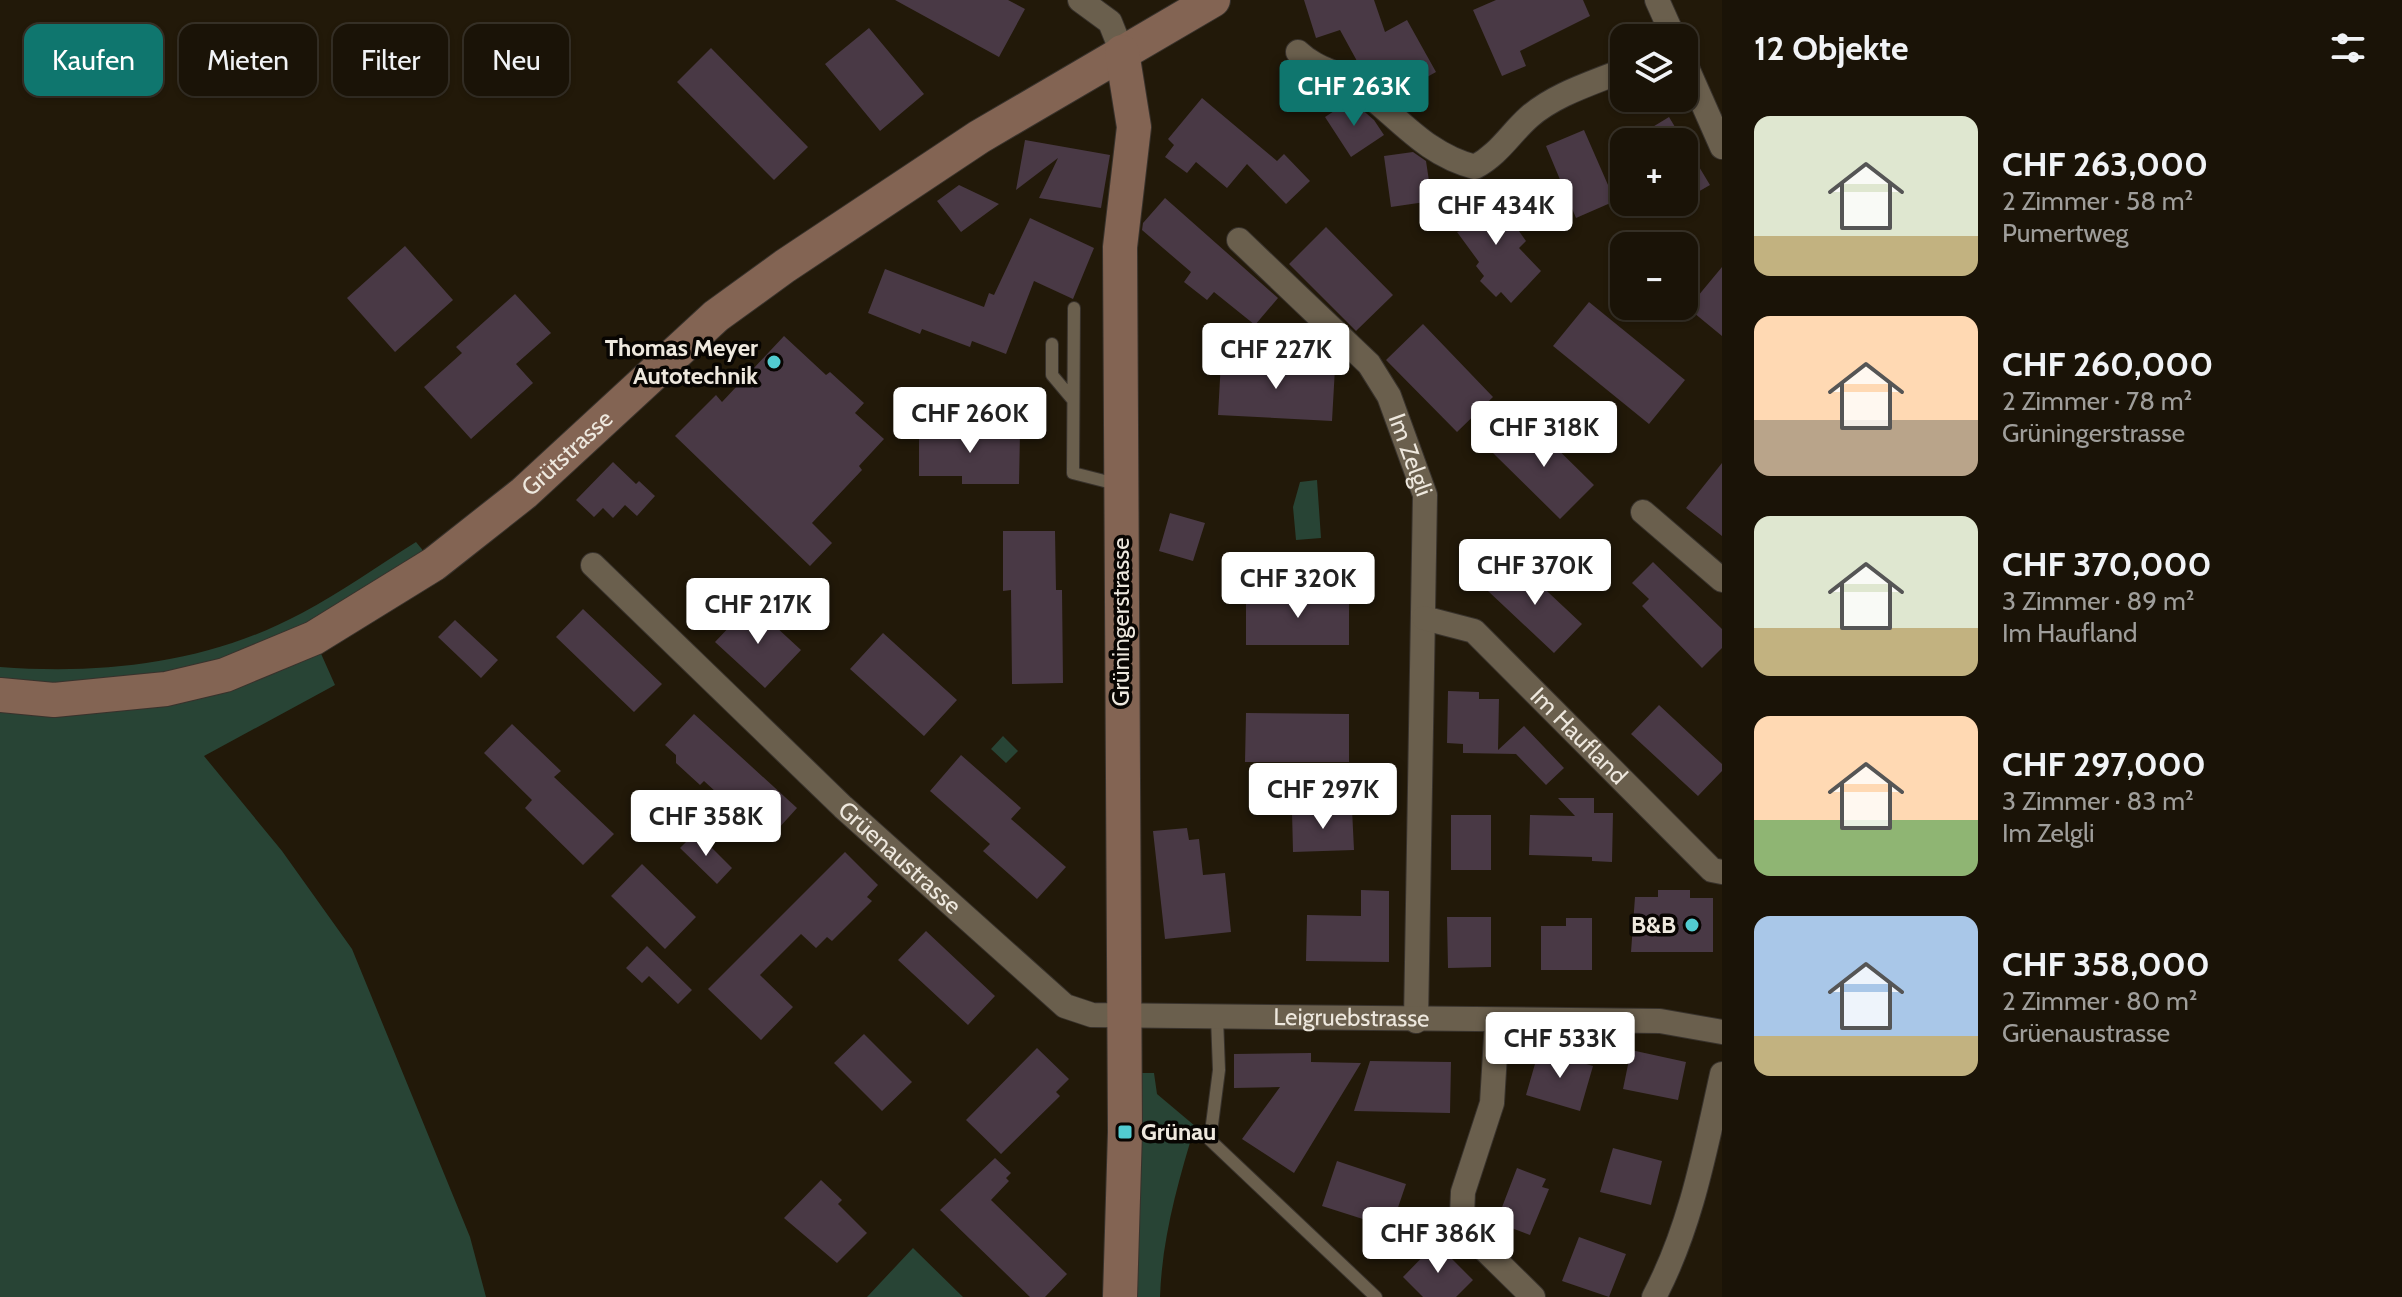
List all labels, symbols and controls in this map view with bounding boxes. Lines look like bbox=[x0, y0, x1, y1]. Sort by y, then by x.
chip: Kaufen bbox=[24, 24, 163, 96]
chip: Mieten bbox=[179, 24, 317, 96]
chip: Filter bbox=[333, 24, 448, 96]
chip: Neu bbox=[464, 24, 569, 96]
map controls bbox=[1610, 24, 1698, 320]
button: layers bbox=[1610, 24, 1698, 112]
icon: filters bbox=[2326, 26, 2370, 70]
text: 12 Objekte bbox=[1754, 27, 1909, 69]
pin: CHF 263K bbox=[1271, 60, 1437, 128]
text: CHF 263K bbox=[1298, 70, 1411, 102]
button: + bbox=[1610, 128, 1698, 216]
text: CHF 263,000 bbox=[2002, 143, 2208, 185]
icon: home bbox=[1818, 148, 1914, 244]
pin: CHF 434K bbox=[1413, 179, 1579, 247]
text: 2 Zimmer · 58 m² bbox=[2002, 185, 2193, 217]
text: CHF 434K bbox=[1438, 189, 1554, 221]
text: Pumertweg bbox=[2002, 217, 2128, 249]
button: − bbox=[1610, 232, 1698, 320]
pin: CHF 227K bbox=[1193, 323, 1359, 391]
place label: Thomas Meyer Autotechnik bbox=[605, 333, 758, 390]
text: CHF 227K bbox=[1220, 333, 1332, 365]
text: CHF 260,000 bbox=[2002, 343, 2213, 385]
icon: home bbox=[1818, 348, 1914, 444]
marker: Thomas Meyer Autotechnik bbox=[765, 353, 783, 371]
text: 2 Zimmer · 78 m² bbox=[2002, 385, 2192, 417]
pin: CHF 260K bbox=[887, 387, 1053, 455]
text: CHF 260K bbox=[911, 397, 1029, 429]
pin: CHF 318K bbox=[1461, 401, 1627, 469]
street label: Grütstrasse bbox=[515, 404, 618, 502]
street label: Im Zelgli bbox=[1383, 410, 1439, 500]
text: CHF 318K bbox=[1489, 411, 1599, 443]
text: Grüningerstrasse bbox=[2002, 417, 2185, 449]
street label: Grüningerstrasse bbox=[1106, 537, 1135, 707]
pin: CHF 370K bbox=[1452, 539, 1618, 607]
text: CHF 370,000 bbox=[2002, 543, 2212, 585]
icon: home bbox=[1818, 548, 1914, 644]
text: CHF 370K bbox=[1477, 549, 1593, 581]
pin: CHF 320K bbox=[1215, 552, 1381, 620]
text: CHF 320K bbox=[1240, 562, 1356, 594]
pin: CHF 217K bbox=[675, 578, 841, 646]
text: 3 Zimmer · 89 m² bbox=[2002, 585, 2194, 617]
text: CHF 217K bbox=[704, 588, 812, 620]
text: Im Haufland bbox=[2002, 617, 2137, 649]
street label: Im Haufland bbox=[1525, 681, 1633, 790]
text: CHF 297,000 bbox=[2002, 743, 2206, 785]
icon: home bbox=[1818, 748, 1914, 844]
pin: CHF 297K bbox=[1240, 763, 1406, 831]
text: CHF 297K bbox=[1267, 773, 1379, 805]
text: 3 Zimmer · 83 m² bbox=[2002, 785, 2194, 817]
pin: CHF 358K bbox=[623, 790, 789, 858]
street label: Grüenaustrasse bbox=[833, 795, 967, 920]
text: CHF 358K bbox=[649, 800, 763, 832]
text: Im Zelgli bbox=[2002, 817, 2095, 849]
place label: B&B bbox=[1631, 910, 1676, 939]
marker: B&B bbox=[1683, 916, 1701, 934]
text: CHF 358,000 bbox=[2002, 943, 2210, 985]
icon: home bbox=[1818, 948, 1914, 1044]
text: 2 Zimmer · 80 m² bbox=[2002, 985, 2197, 1017]
street label: Leigruebstrasse bbox=[1273, 1002, 1430, 1033]
pin: CHF 533K bbox=[1477, 1012, 1643, 1080]
text: Grüenaustrasse bbox=[2002, 1017, 2170, 1049]
text: CHF 533K bbox=[1504, 1022, 1616, 1054]
place label: Grünau bbox=[1141, 1117, 1216, 1146]
marker: Grünau bbox=[1116, 1123, 1134, 1141]
pin: CHF 386K bbox=[1355, 1207, 1521, 1275]
text: CHF 386K bbox=[1381, 1217, 1495, 1249]

